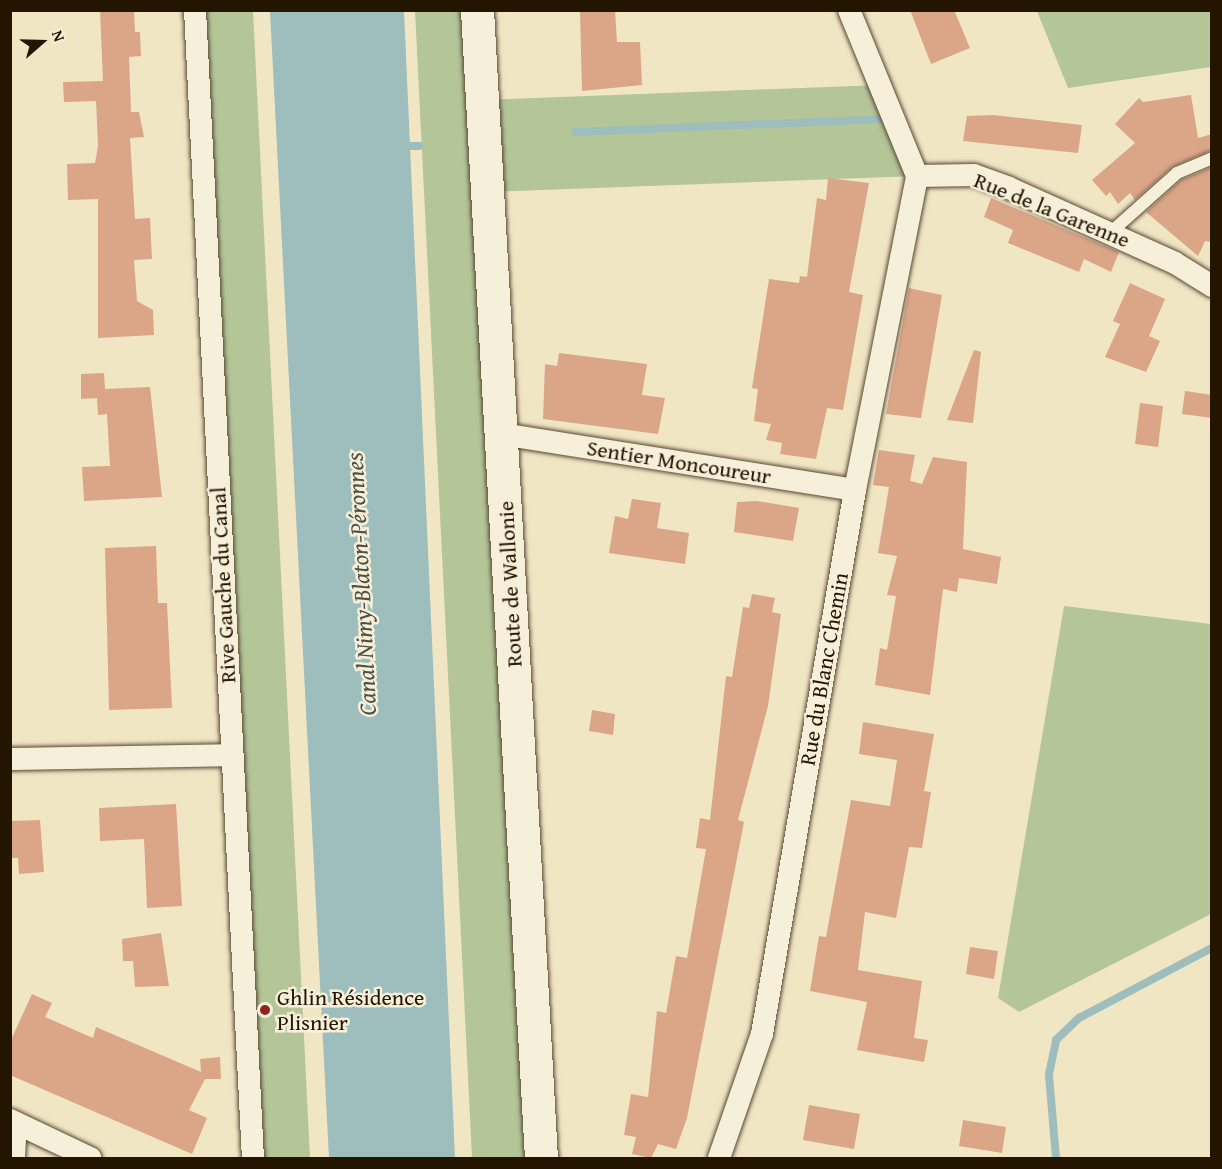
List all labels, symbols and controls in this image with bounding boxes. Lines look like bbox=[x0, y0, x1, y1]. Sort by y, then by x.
north arrow bbox=[12, 12, 72, 72]
text: N bbox=[46, 27, 72, 45]
street label: Rue de la Garenne bbox=[970, 167, 1134, 253]
street label: Sentier Moncoureur bbox=[585, 434, 773, 490]
water label: Canal Nimy-Blaton-Péronnes bbox=[340, 452, 382, 716]
street label: Rive Gauche du Canal bbox=[205, 486, 241, 684]
street label: Route de Wallonie bbox=[492, 500, 528, 668]
street label: Rue du Blanc Chemin bbox=[794, 571, 854, 767]
place label: Ghlin Résidence Plisnier bbox=[277, 984, 424, 1036]
marker: Ghlin Résidence Plisnier bbox=[258, 1003, 272, 1017]

